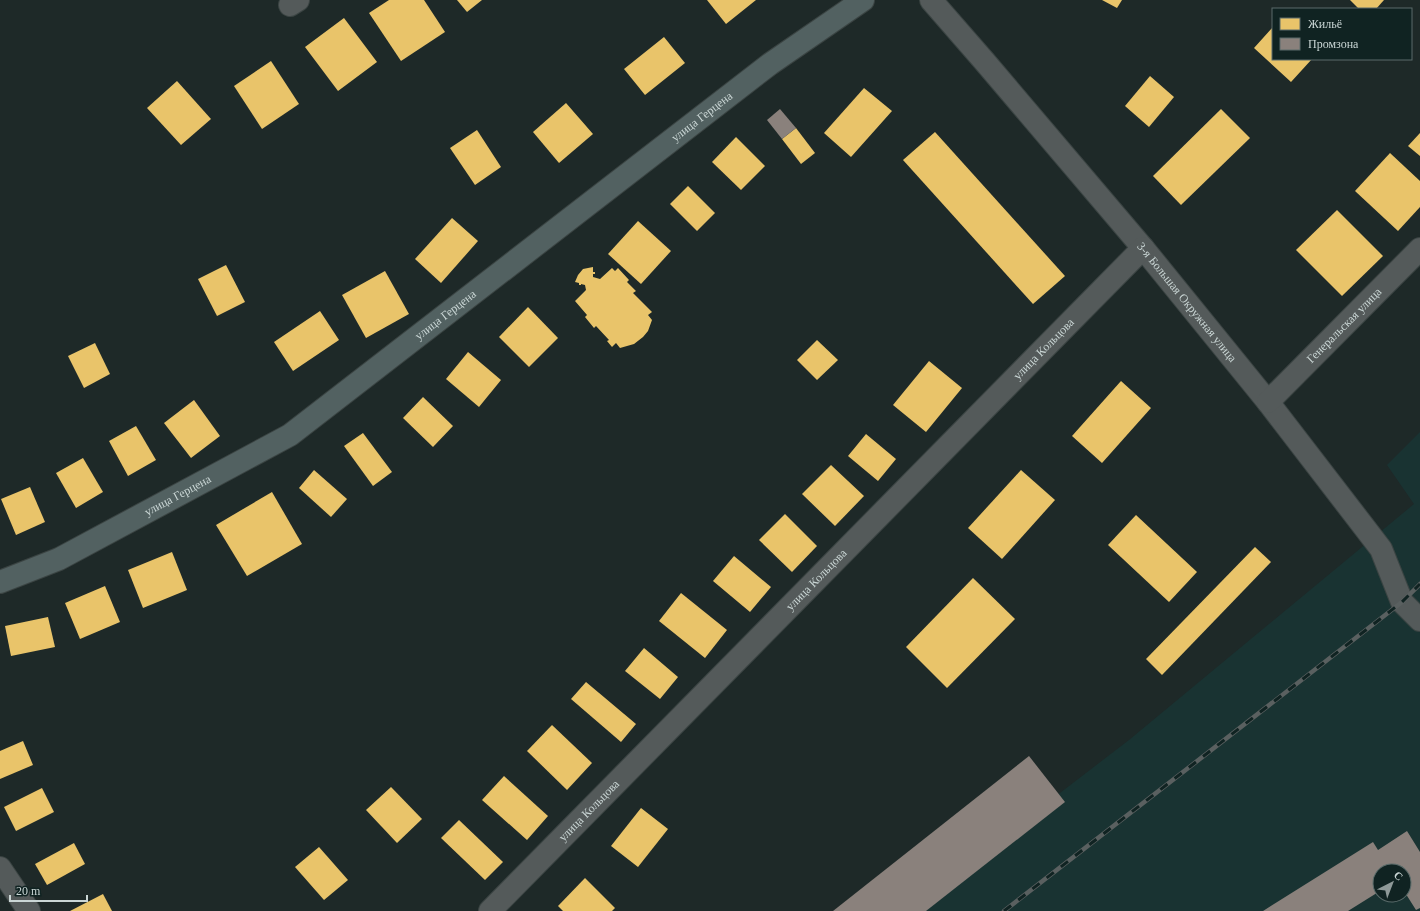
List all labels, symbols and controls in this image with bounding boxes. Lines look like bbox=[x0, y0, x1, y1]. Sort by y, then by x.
legend bbox=[1272, 8, 1412, 60]
text: Жильё bbox=[1308, 17, 1342, 31]
text: Промзона bbox=[1308, 37, 1359, 51]
street label: улица Герцена bbox=[668, 88, 736, 145]
street label: 3-я Большая Окружная улица bbox=[1134, 239, 1240, 365]
street label: Генеральская улица bbox=[1304, 284, 1385, 366]
street label: улица Герцена bbox=[412, 286, 479, 343]
street label: улица Кольцова bbox=[1010, 315, 1077, 383]
street label: улица Герцена bbox=[142, 471, 214, 519]
street label: улица Кольцова bbox=[783, 546, 850, 613]
street label: улица Кольцова bbox=[556, 776, 623, 844]
north arrow bbox=[1372, 863, 1412, 903]
text: С bbox=[1392, 868, 1406, 883]
scale bar bbox=[10, 877, 87, 903]
text: 20 m bbox=[16, 884, 41, 898]

